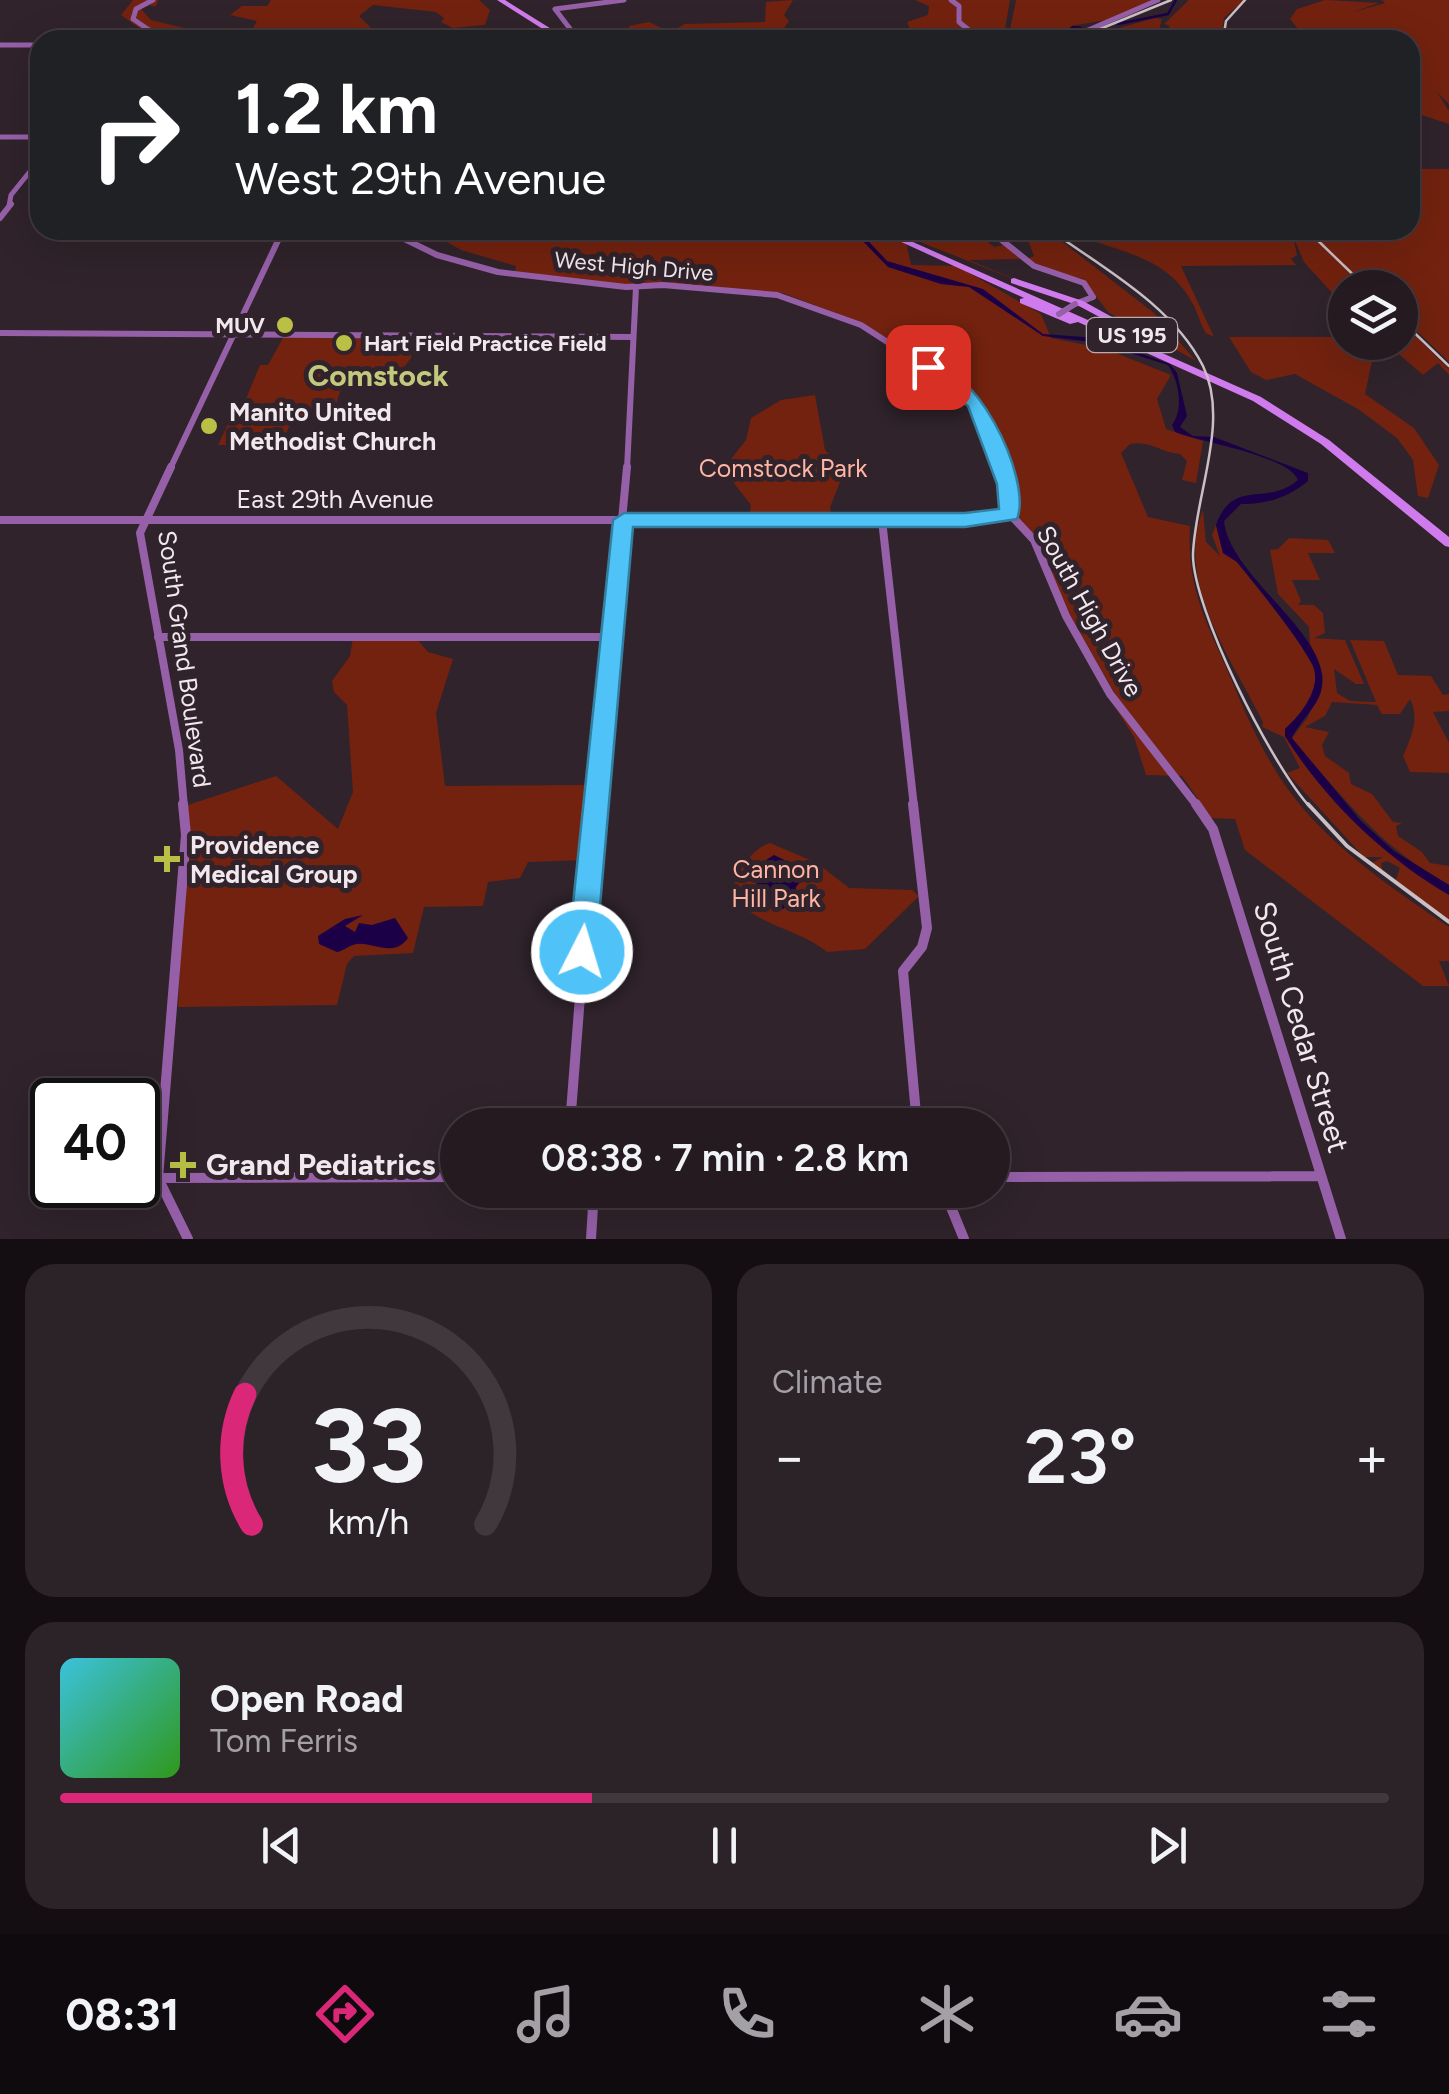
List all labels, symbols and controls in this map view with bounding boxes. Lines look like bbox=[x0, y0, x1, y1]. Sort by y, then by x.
text: 1.2 km bbox=[235, 66, 438, 151]
icon: right bbox=[70, 70, 200, 200]
text: West 29th Avenue bbox=[235, 151, 606, 205]
street label: West High Drive bbox=[553, 246, 715, 287]
map controls bbox=[1328, 270, 1418, 360]
button: layers bbox=[1328, 270, 1418, 360]
place label: MUV bbox=[215, 312, 265, 339]
marker: MUV bbox=[274, 314, 296, 336]
road number: US 195 bbox=[1087, 318, 1177, 352]
pin bbox=[886, 325, 971, 410]
place label: Hart Field Practice Field bbox=[364, 330, 607, 357]
marker: Hart Field Practice Field bbox=[333, 332, 355, 354]
icon: arrive bbox=[901, 340, 956, 395]
district label: Comstock bbox=[307, 357, 449, 394]
place label: Manito United Methodist Church bbox=[229, 397, 436, 456]
marker: Manito United Methodist Church bbox=[198, 415, 220, 437]
park label: Comstock Park bbox=[699, 453, 868, 483]
street label: East 29th Avenue bbox=[236, 484, 434, 514]
street label: South High Drive bbox=[1031, 520, 1149, 702]
street label: South Grand Boulevard bbox=[152, 528, 218, 790]
place label: Providence Medical Group bbox=[190, 830, 358, 889]
marker: Providence Medical Group bbox=[154, 846, 180, 872]
park label: Cannon Hill Park bbox=[731, 854, 822, 913]
street label: South Cedar Street bbox=[1246, 897, 1357, 1157]
position arrow bbox=[530, 900, 634, 1004]
speed limit sign: 40 bbox=[30, 1078, 160, 1208]
text: 08:38 · 7 min · 2.8 km bbox=[541, 1135, 909, 1181]
place label: Grand Pediatrics bbox=[206, 1146, 435, 1183]
marker: Grand Pediatrics bbox=[170, 1152, 196, 1178]
text: Climate bbox=[772, 1363, 883, 1401]
text: 33 bbox=[311, 1383, 426, 1508]
text: 23° bbox=[1024, 1412, 1137, 1502]
text: − bbox=[772, 1424, 806, 1490]
text: + bbox=[1355, 1424, 1389, 1490]
text: km/h bbox=[328, 1500, 409, 1543]
text: Open Road bbox=[210, 1676, 404, 1722]
text: Tom Ferris bbox=[210, 1722, 358, 1760]
icon: previous bbox=[254, 1818, 309, 1873]
icon: pause bbox=[697, 1818, 752, 1873]
icon: next bbox=[1140, 1818, 1195, 1873]
icon: directions bbox=[310, 1979, 380, 2049]
icon: music bbox=[511, 1979, 581, 2049]
icon: phone bbox=[712, 1979, 782, 2049]
icon: climate bbox=[912, 1979, 982, 2049]
icon: car bbox=[1113, 1979, 1183, 2049]
icon: filters bbox=[1314, 1979, 1384, 2049]
text: 08:31 bbox=[65, 1987, 180, 2041]

